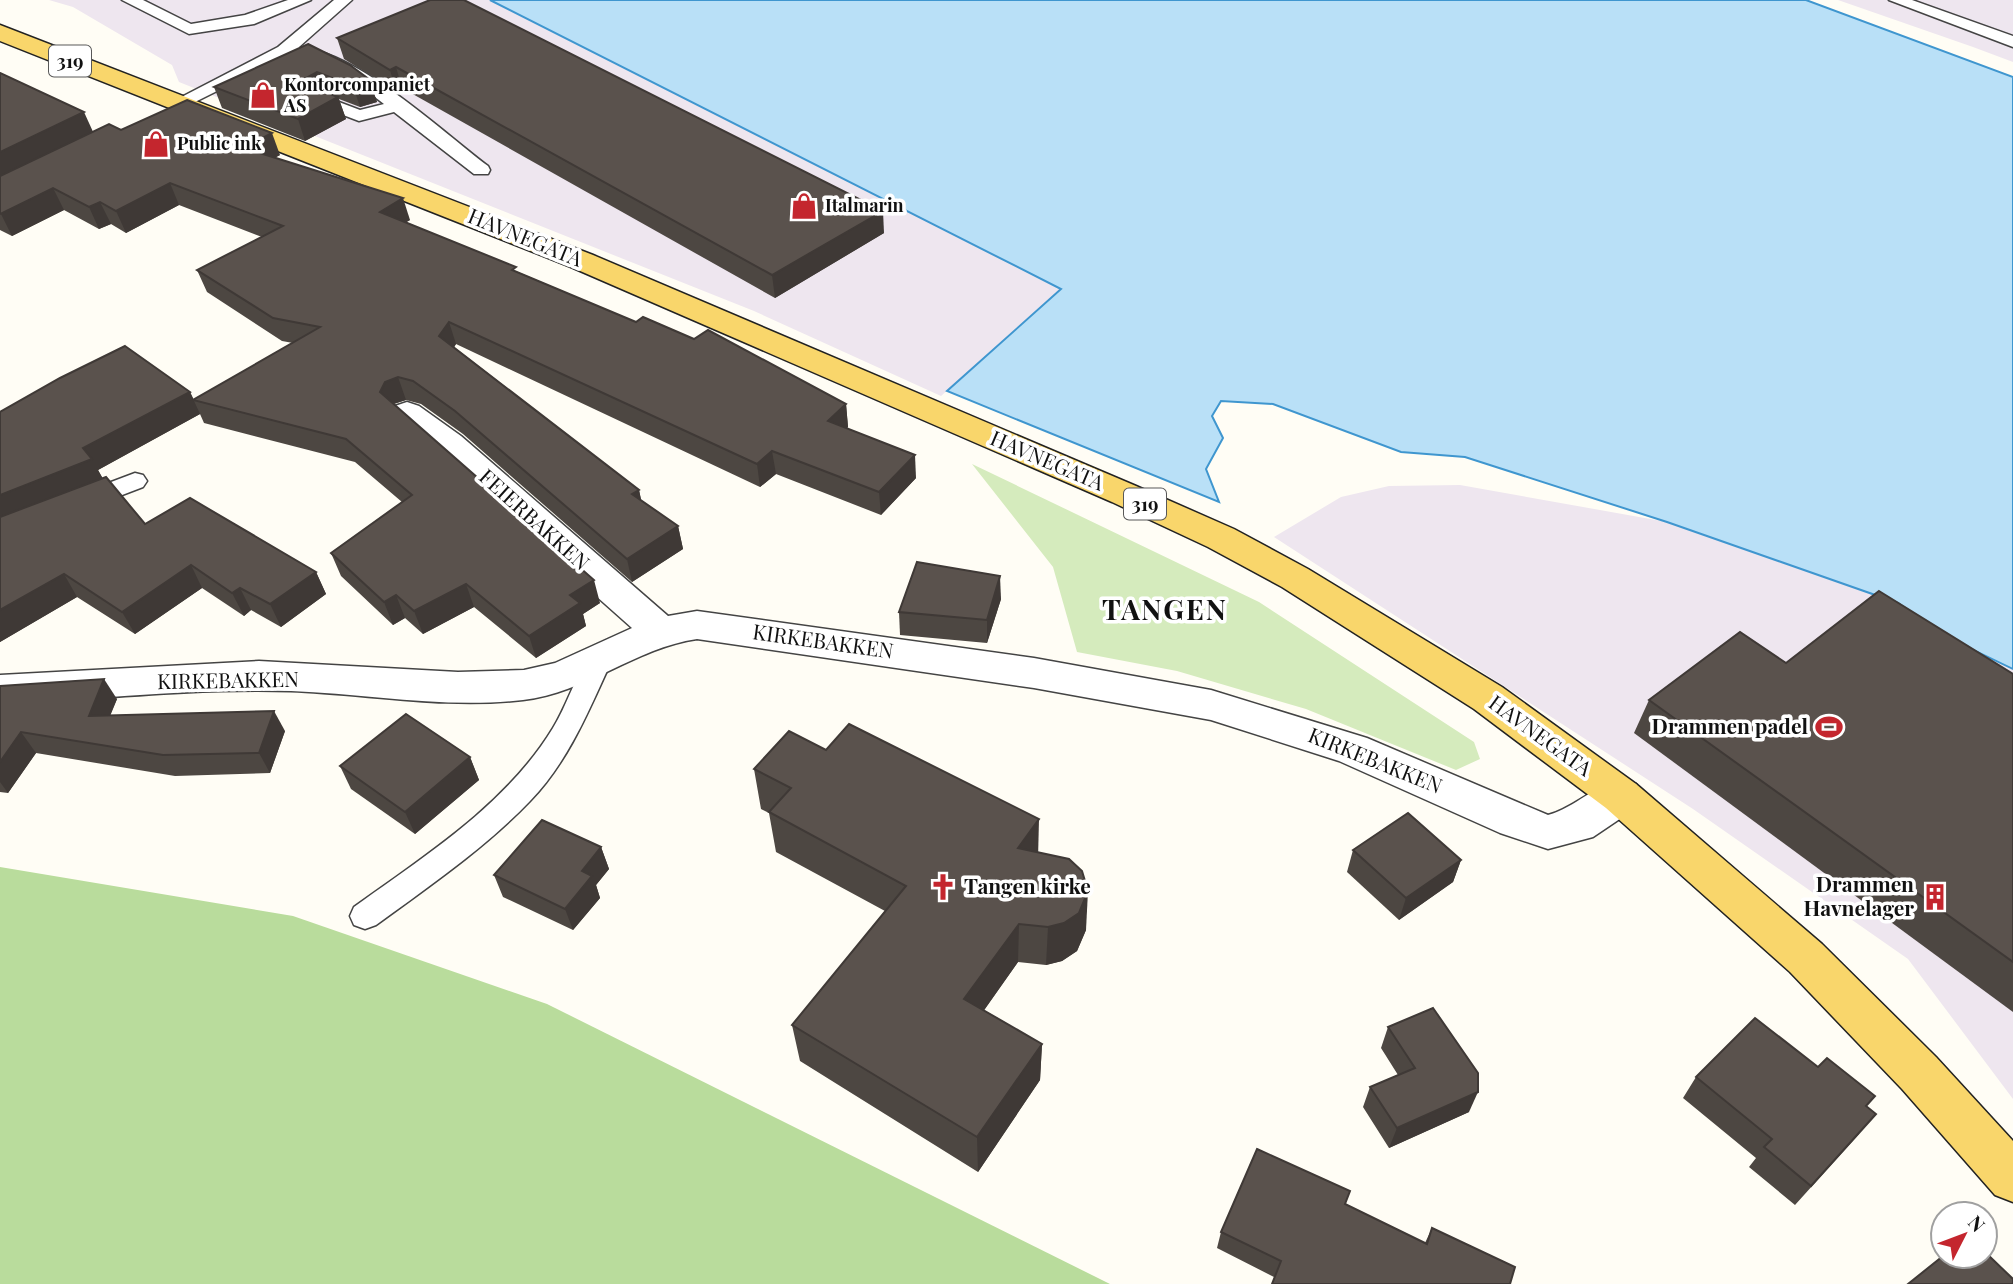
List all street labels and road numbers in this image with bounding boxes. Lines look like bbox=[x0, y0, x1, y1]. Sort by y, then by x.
road number: 319 bbox=[49, 45, 91, 76]
street label: HAVNEGATA bbox=[464, 200, 588, 272]
street label: HAVNEGATA bbox=[987, 423, 1110, 496]
street label: FEIERBAKKEN bbox=[474, 462, 597, 576]
road number: 319 bbox=[1124, 489, 1166, 520]
street label: KIRKEBAKKEN bbox=[751, 616, 896, 664]
street label: KIRKEBAKKEN bbox=[157, 664, 299, 694]
street label: HAVNEGATA bbox=[1484, 687, 1599, 782]
street label: KIRKEBAKKEN bbox=[1305, 720, 1447, 799]

